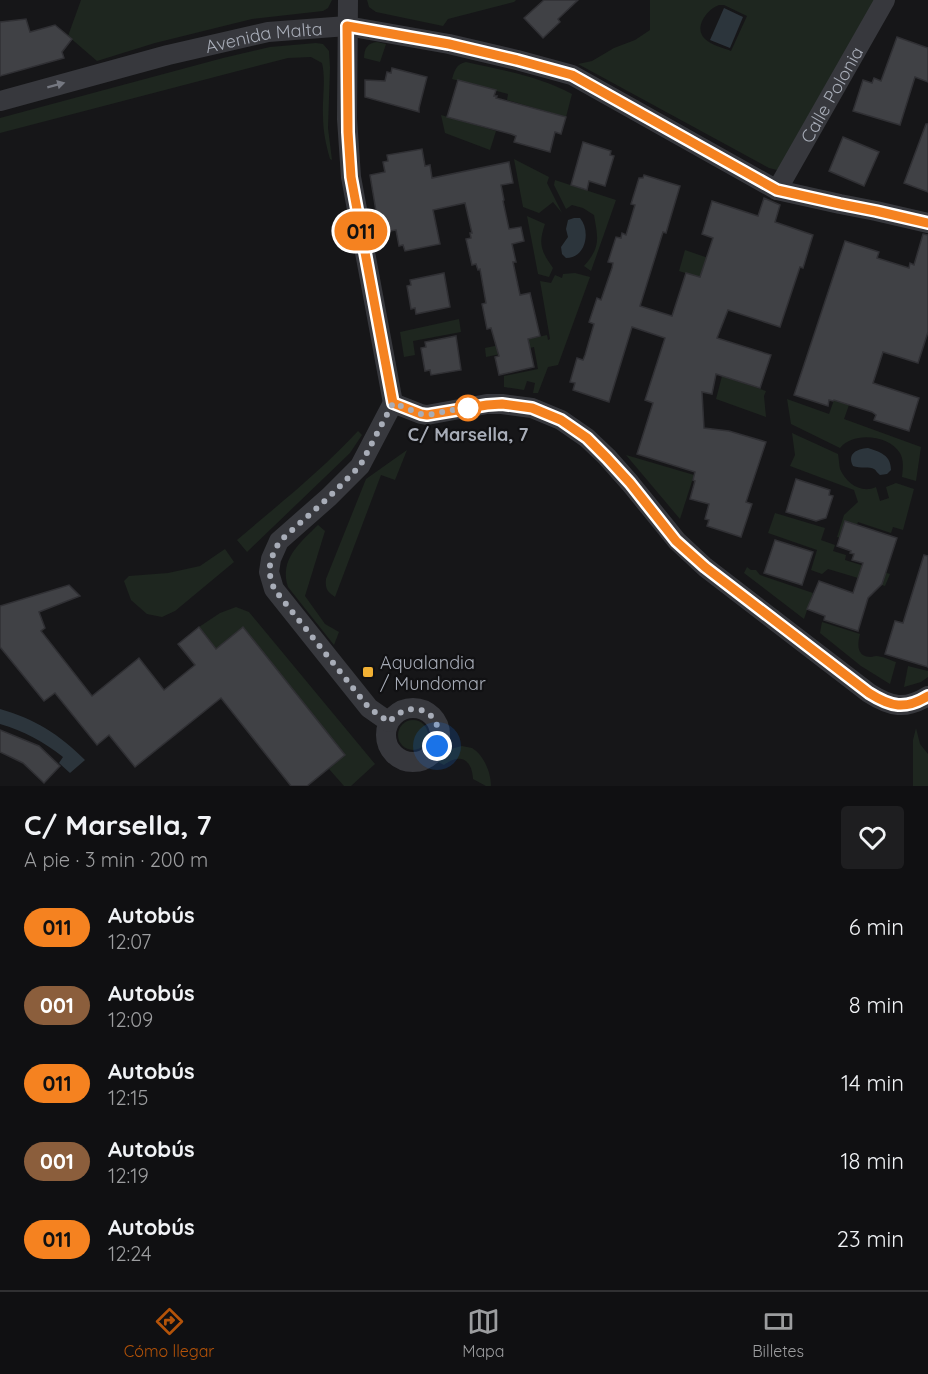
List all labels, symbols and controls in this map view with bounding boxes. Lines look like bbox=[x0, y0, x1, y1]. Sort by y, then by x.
street label: Avenida Malta bbox=[203, 16, 323, 58]
street label: Calle Polonia bbox=[795, 42, 868, 147]
one-way arrow bbox=[47, 80, 66, 90]
line badge: 011 bbox=[326, 212, 395, 250]
text: 011 bbox=[346, 218, 376, 244]
marker: C/ Marsella, 7 bbox=[455, 395, 481, 421]
place label: C/ Marsella, 7 bbox=[408, 423, 528, 446]
place label: Aqualandia / Mundomar bbox=[380, 651, 486, 695]
marker: Aqualandia / Mundomar bbox=[361, 665, 375, 679]
your location bbox=[422, 731, 452, 761]
button: heart bbox=[841, 806, 904, 869]
text: C/ Marsella, 7 bbox=[24, 807, 212, 842]
text: A pie · 3 min · 200 m bbox=[24, 847, 208, 872]
text: Autobús bbox=[108, 901, 195, 929]
text: 6 min bbox=[849, 913, 904, 941]
text: 011 bbox=[42, 914, 72, 940]
text: 12:07 bbox=[108, 929, 151, 954]
text: Autobús bbox=[108, 979, 195, 1007]
text: 8 min bbox=[849, 991, 904, 1019]
text: 001 bbox=[40, 992, 74, 1018]
text: 12:09 bbox=[108, 1007, 153, 1032]
text: Autobús bbox=[108, 1057, 195, 1085]
text: 14 min bbox=[841, 1069, 904, 1097]
text: 011 bbox=[42, 1070, 72, 1096]
text: 12:15 bbox=[108, 1085, 149, 1110]
text: Autobús bbox=[108, 1135, 195, 1163]
text: 18 min bbox=[840, 1147, 904, 1175]
text: 001 bbox=[40, 1148, 74, 1174]
text: 12:19 bbox=[108, 1163, 149, 1188]
text: Autobús bbox=[108, 1213, 195, 1241]
text: 23 min bbox=[837, 1225, 904, 1253]
text: 011 bbox=[42, 1226, 72, 1252]
text: 12:24 bbox=[108, 1241, 152, 1266]
tab: Cómo llegar bbox=[124, 1305, 214, 1361]
tab: Mapa bbox=[462, 1305, 504, 1361]
tab: Billetes bbox=[752, 1305, 804, 1361]

